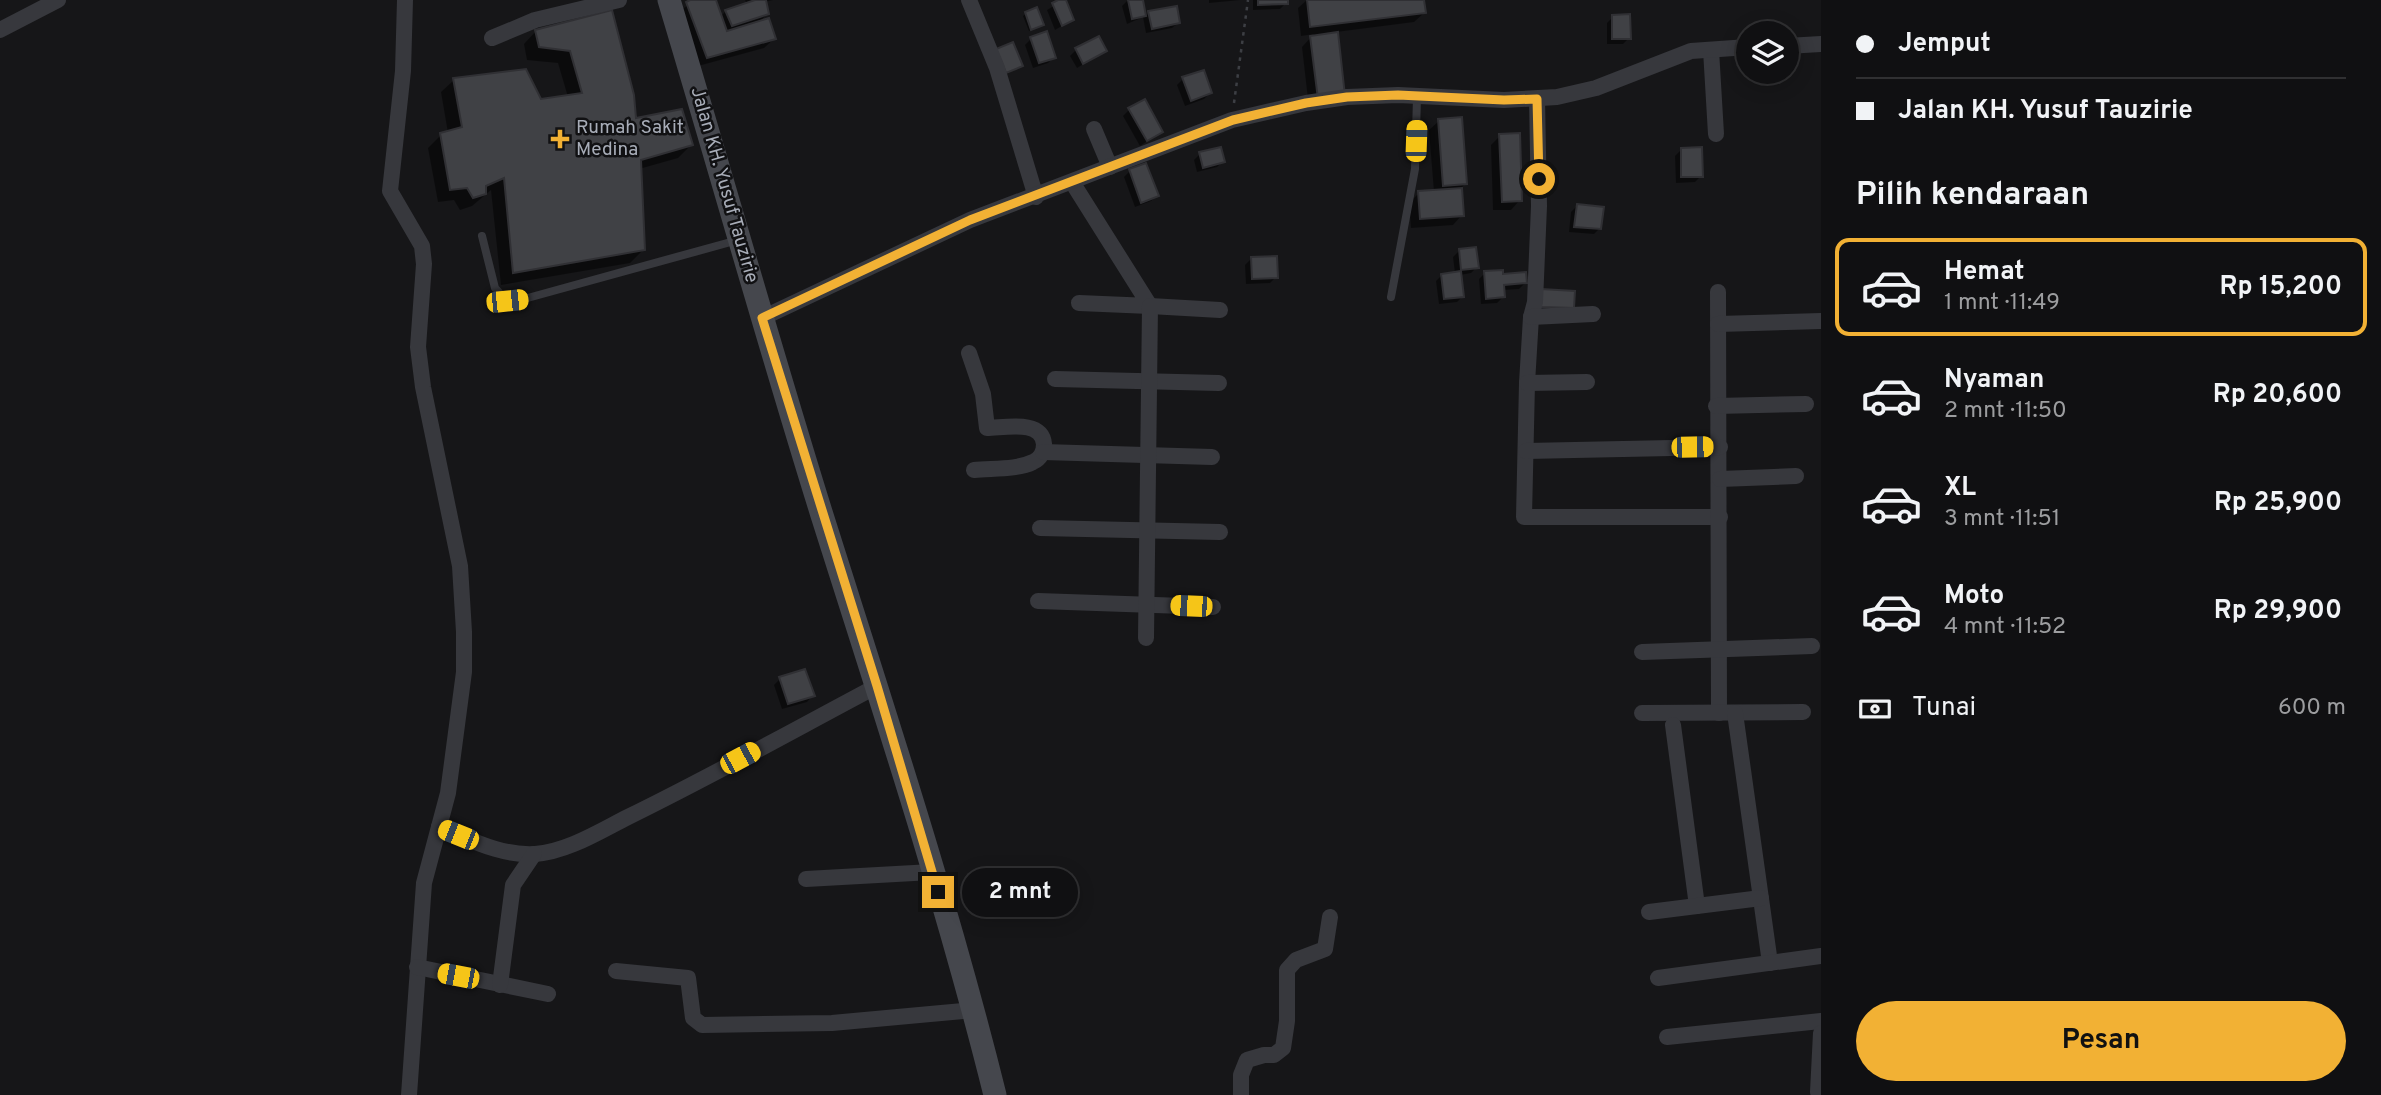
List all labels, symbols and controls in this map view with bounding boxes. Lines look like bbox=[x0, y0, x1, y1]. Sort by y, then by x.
map controls bbox=[1736, 21, 1799, 84]
button: layers bbox=[1736, 21, 1799, 84]
text: Jemput bbox=[1898, 28, 1991, 61]
street label: Jalan KH. Yusuf Tauzirie bbox=[685, 84, 763, 286]
text: Jalan KH. Yusuf Tauzirie bbox=[1898, 95, 2193, 128]
place label: Rumah Sakit Medina bbox=[576, 116, 684, 162]
car bbox=[1405, 120, 1428, 162]
marker: Rumah Sakit Medina bbox=[550, 129, 570, 149]
route start bbox=[1523, 163, 1555, 195]
text: Pilih kendaraan bbox=[1856, 176, 2089, 216]
icon: car bbox=[1860, 256, 1923, 319]
text: Hemat bbox=[1944, 256, 2024, 289]
text: Rp 15,200 bbox=[2220, 271, 2342, 304]
car bbox=[486, 288, 529, 314]
text: 1 mnt · 11:49 bbox=[1944, 289, 2060, 318]
icon: car bbox=[1860, 364, 1923, 427]
text: Nyaman bbox=[1944, 364, 2044, 397]
text: Rp 20,600 bbox=[2213, 379, 2342, 412]
text: 2 mnt · 11:50 bbox=[1944, 397, 2067, 426]
car bbox=[1671, 436, 1714, 458]
icon: car bbox=[1860, 472, 1923, 535]
text: XL bbox=[1944, 472, 1976, 505]
text: Rp 25,900 bbox=[2214, 487, 2342, 520]
text: 3 mnt · 11:51 bbox=[1944, 505, 2060, 534]
icon: car bbox=[1860, 580, 1923, 643]
text: Moto bbox=[1944, 580, 2004, 613]
car bbox=[1170, 595, 1213, 617]
text: Rp 29,900 bbox=[2214, 595, 2342, 628]
text: 4 mnt · 11:52 bbox=[1944, 613, 2066, 642]
icon: cash bbox=[1856, 690, 1894, 728]
text: Tunai bbox=[1912, 692, 1976, 725]
text: 600 m bbox=[2278, 694, 2346, 723]
car bbox=[717, 739, 764, 777]
car bbox=[435, 817, 482, 853]
callout: 2 mnt bbox=[962, 868, 1078, 917]
route end bbox=[922, 876, 954, 908]
text: 2 mnt bbox=[989, 878, 1051, 907]
car bbox=[436, 962, 481, 990]
button: Pesan bbox=[1856, 1001, 2346, 1081]

